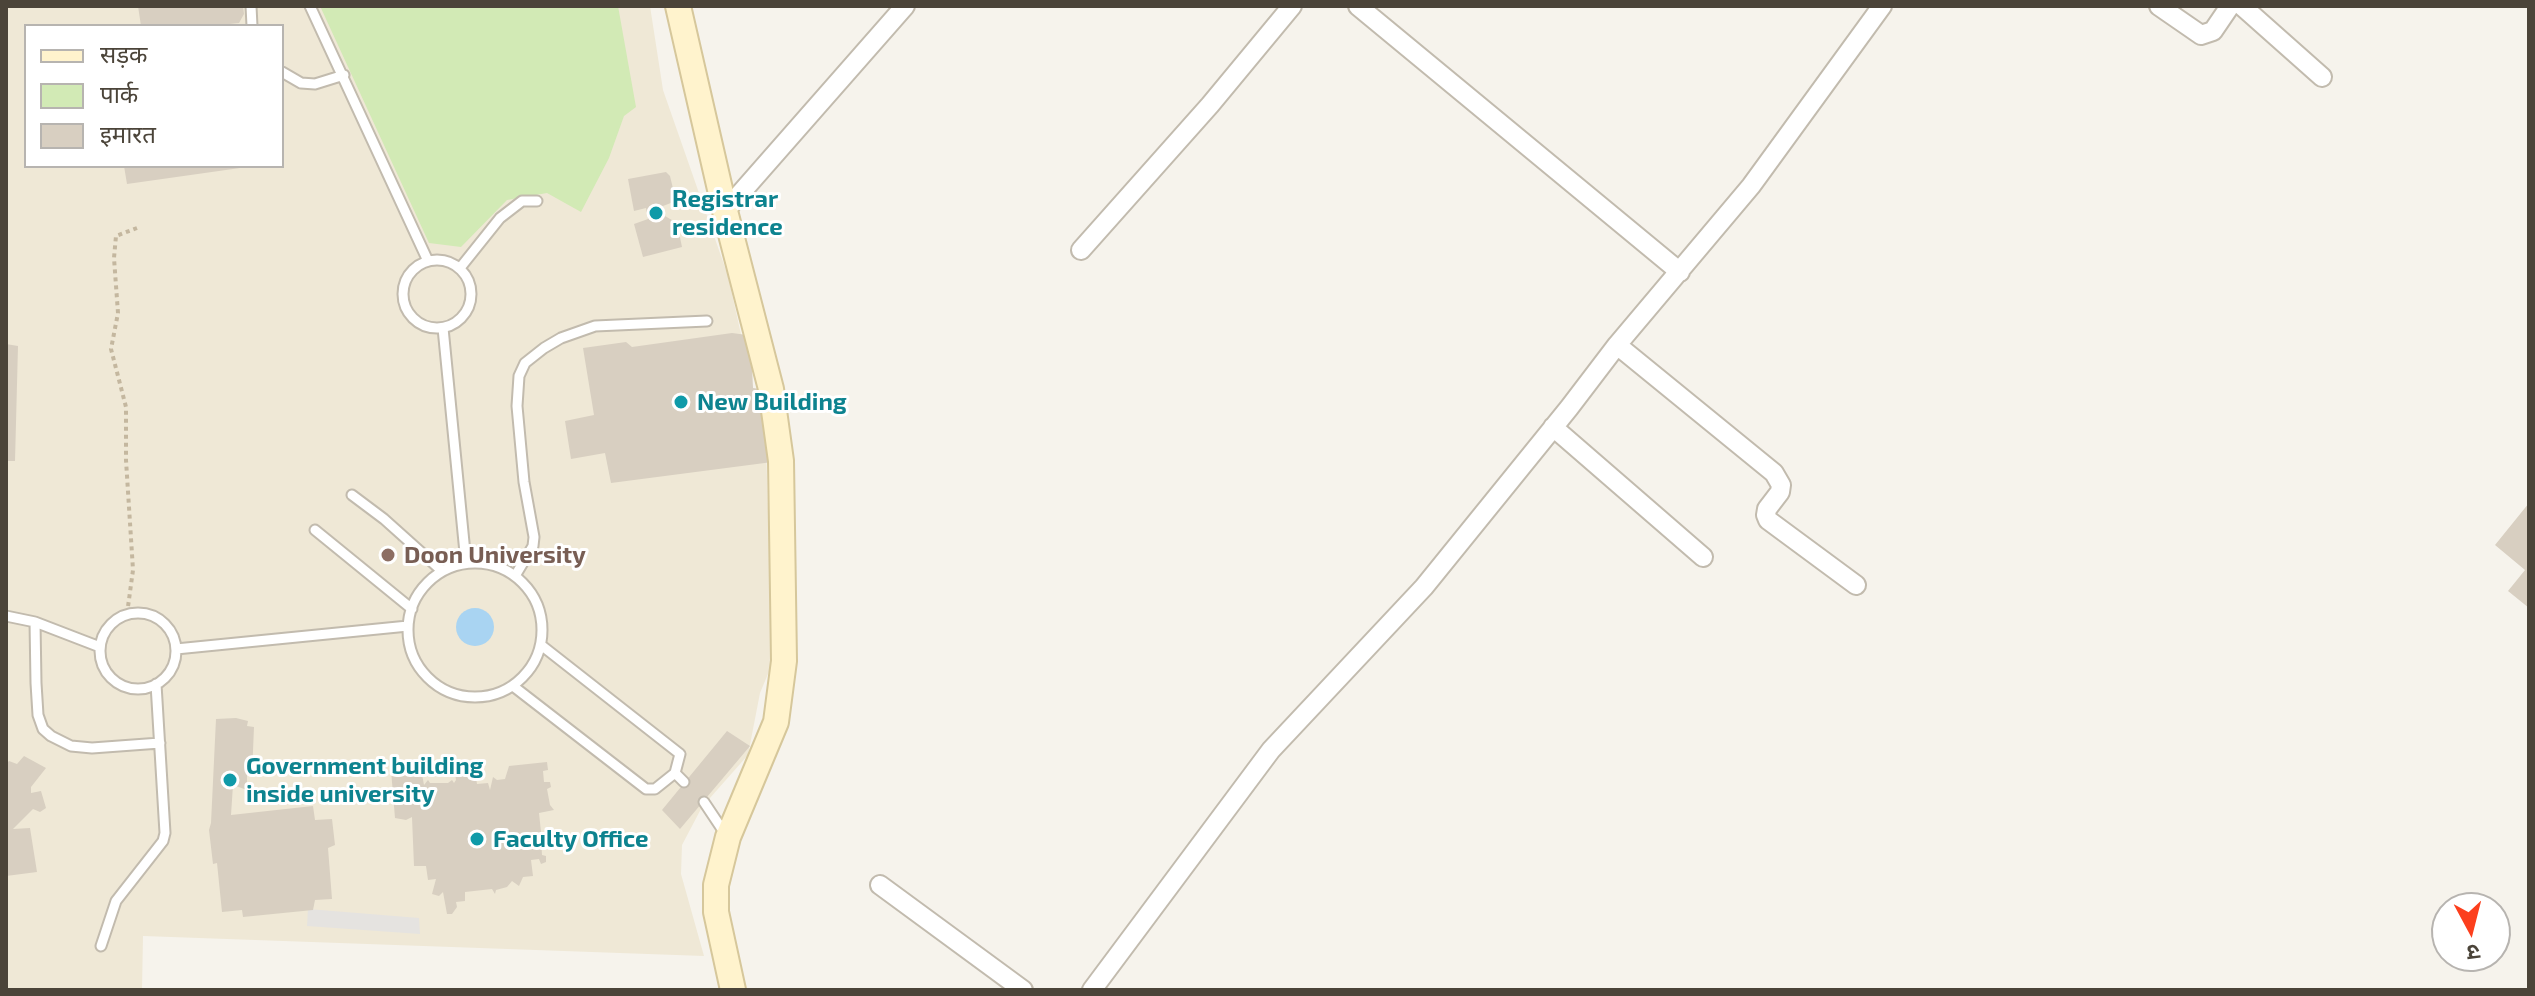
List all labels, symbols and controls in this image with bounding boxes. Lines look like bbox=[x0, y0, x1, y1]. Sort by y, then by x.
legend bbox=[24, 24, 284, 168]
text: सड़क bbox=[100, 39, 148, 68]
text: पार्क bbox=[100, 79, 138, 108]
text: इमारत bbox=[100, 119, 156, 148]
place label: Registrar residence bbox=[672, 185, 783, 241]
marker: Registrar residence bbox=[647, 204, 665, 222]
place label: New Building bbox=[697, 388, 847, 416]
marker: New Building bbox=[672, 393, 690, 411]
place label: Doon University bbox=[404, 541, 586, 569]
marker: Doon University bbox=[379, 546, 397, 564]
place label: Government building inside university bbox=[246, 752, 484, 808]
marker: Government building inside university bbox=[221, 771, 239, 789]
place label: Faculty Office bbox=[493, 825, 649, 853]
marker: Faculty Office bbox=[468, 830, 486, 848]
north arrow bbox=[2431, 892, 2511, 972]
text: उ bbox=[2466, 940, 2482, 968]

